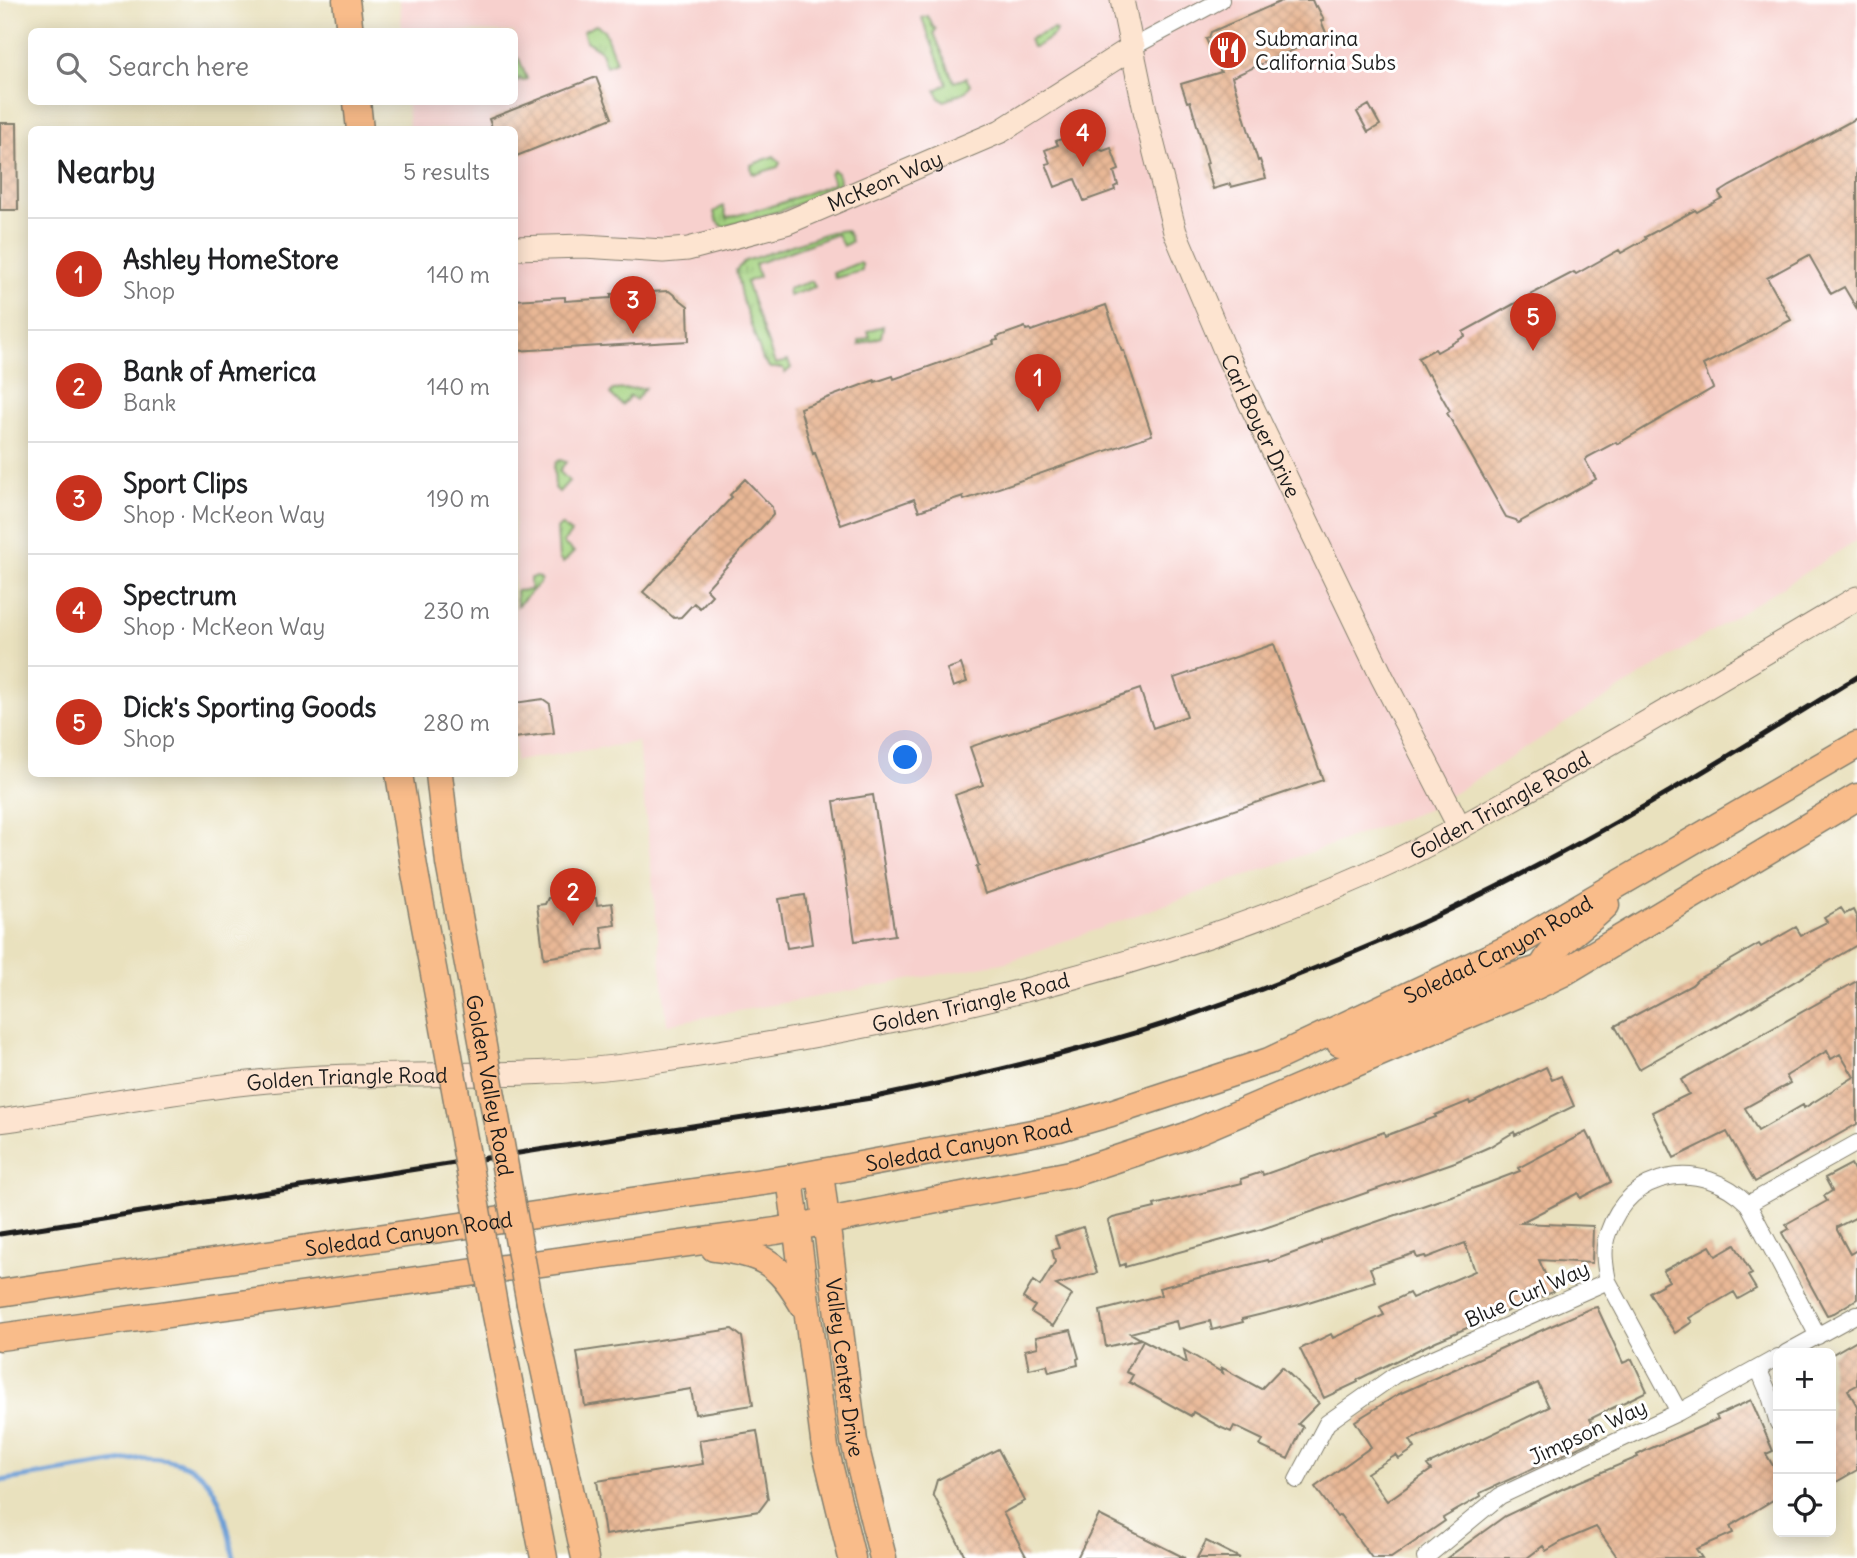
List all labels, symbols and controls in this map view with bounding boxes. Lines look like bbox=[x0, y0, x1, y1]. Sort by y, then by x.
place label: Submarina California Subs bbox=[1255, 25, 1396, 76]
search box bbox=[28, 28, 518, 105]
restaurant icon: Submarina California Subs bbox=[1207, 29, 1249, 71]
icon: search bbox=[52, 48, 90, 86]
text: Search here bbox=[108, 50, 249, 83]
pin: 4 bbox=[1060, 109, 1106, 167]
street label: McKeon Way bbox=[823, 144, 946, 217]
text: Nearby bbox=[56, 153, 156, 191]
text: 5 results bbox=[403, 157, 490, 186]
text: Ashley HomeStore bbox=[123, 243, 339, 276]
text: 1 bbox=[74, 260, 84, 289]
text: 140 m bbox=[427, 260, 490, 289]
text: Shop bbox=[123, 276, 175, 305]
pin: 3 bbox=[610, 276, 656, 334]
pin: 5 bbox=[1510, 293, 1556, 351]
street label: Carl Boyer Drive bbox=[1215, 349, 1307, 502]
pin: 1 bbox=[1015, 354, 1061, 412]
text: Bank of America bbox=[123, 355, 316, 388]
text: 2 bbox=[73, 372, 85, 401]
text: 140 m bbox=[427, 372, 490, 401]
text: Bank bbox=[123, 388, 176, 417]
text: Sport Clips bbox=[123, 467, 248, 500]
text: 3 bbox=[72, 484, 86, 513]
text: 190 m bbox=[427, 484, 490, 513]
text: Shop · McKeon Way bbox=[123, 500, 325, 529]
text: Spectrum bbox=[123, 579, 237, 612]
text: 4 bbox=[72, 596, 86, 625]
text: 230 m bbox=[424, 596, 490, 625]
text: Shop · McKeon Way bbox=[123, 612, 325, 641]
text: Dick's Sporting Goods bbox=[123, 691, 376, 724]
text: 5 bbox=[72, 708, 86, 737]
text: 280 m bbox=[423, 708, 490, 737]
text: Shop bbox=[123, 724, 175, 753]
your location bbox=[888, 740, 922, 774]
street label: Golden Triangle Road bbox=[1405, 745, 1594, 865]
pin: 2 bbox=[550, 868, 596, 926]
street label: Soledad Canyon Road bbox=[1399, 889, 1597, 1009]
street label: Golden Triangle Road bbox=[870, 966, 1072, 1038]
street label: Golden Valley Road bbox=[460, 992, 520, 1178]
street label: Golden Triangle Road bbox=[245, 1061, 448, 1097]
street label: Soledad Canyon Road bbox=[863, 1112, 1075, 1177]
street label: Soledad Canyon Road bbox=[303, 1205, 514, 1262]
street label: Blue Curl Way bbox=[1461, 1255, 1593, 1333]
street label: Valley Center Drive bbox=[820, 1276, 871, 1460]
map controls bbox=[1773, 1348, 1836, 1537]
button: + bbox=[1773, 1348, 1836, 1411]
street label: Jimpson Way bbox=[1525, 1393, 1651, 1471]
button: − bbox=[1773, 1411, 1836, 1474]
button: locate bbox=[1773, 1474, 1836, 1537]

